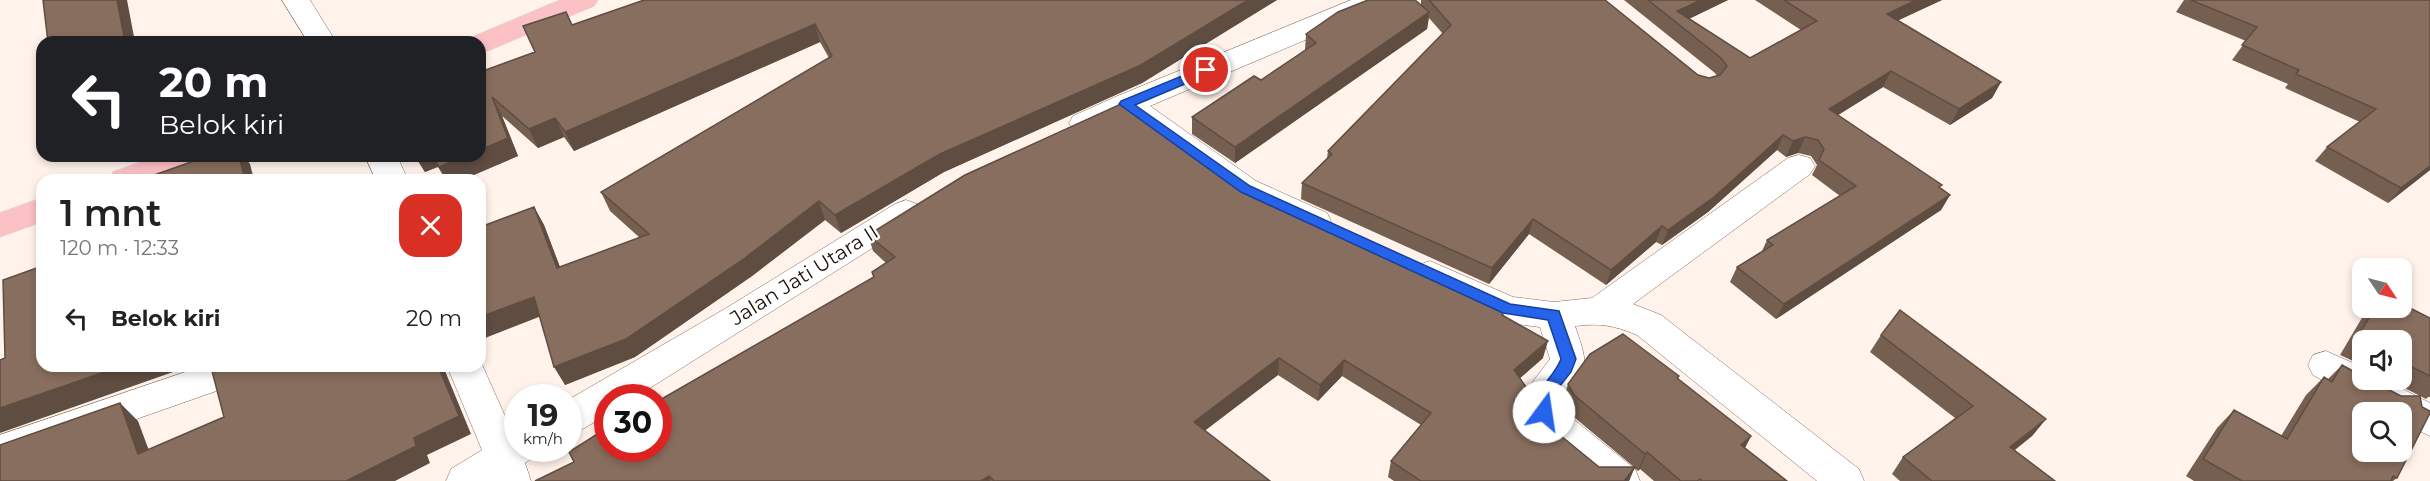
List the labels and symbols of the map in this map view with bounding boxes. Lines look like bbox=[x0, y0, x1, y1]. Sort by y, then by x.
pin bbox=[1180, 44, 1231, 95]
street label: Jalan Jati Utara II bbox=[725, 220, 882, 331]
north arrow bbox=[2352, 258, 2412, 318]
position arrow bbox=[1512, 380, 1576, 444]
speed limit sign: 30 bbox=[594, 384, 672, 462]

